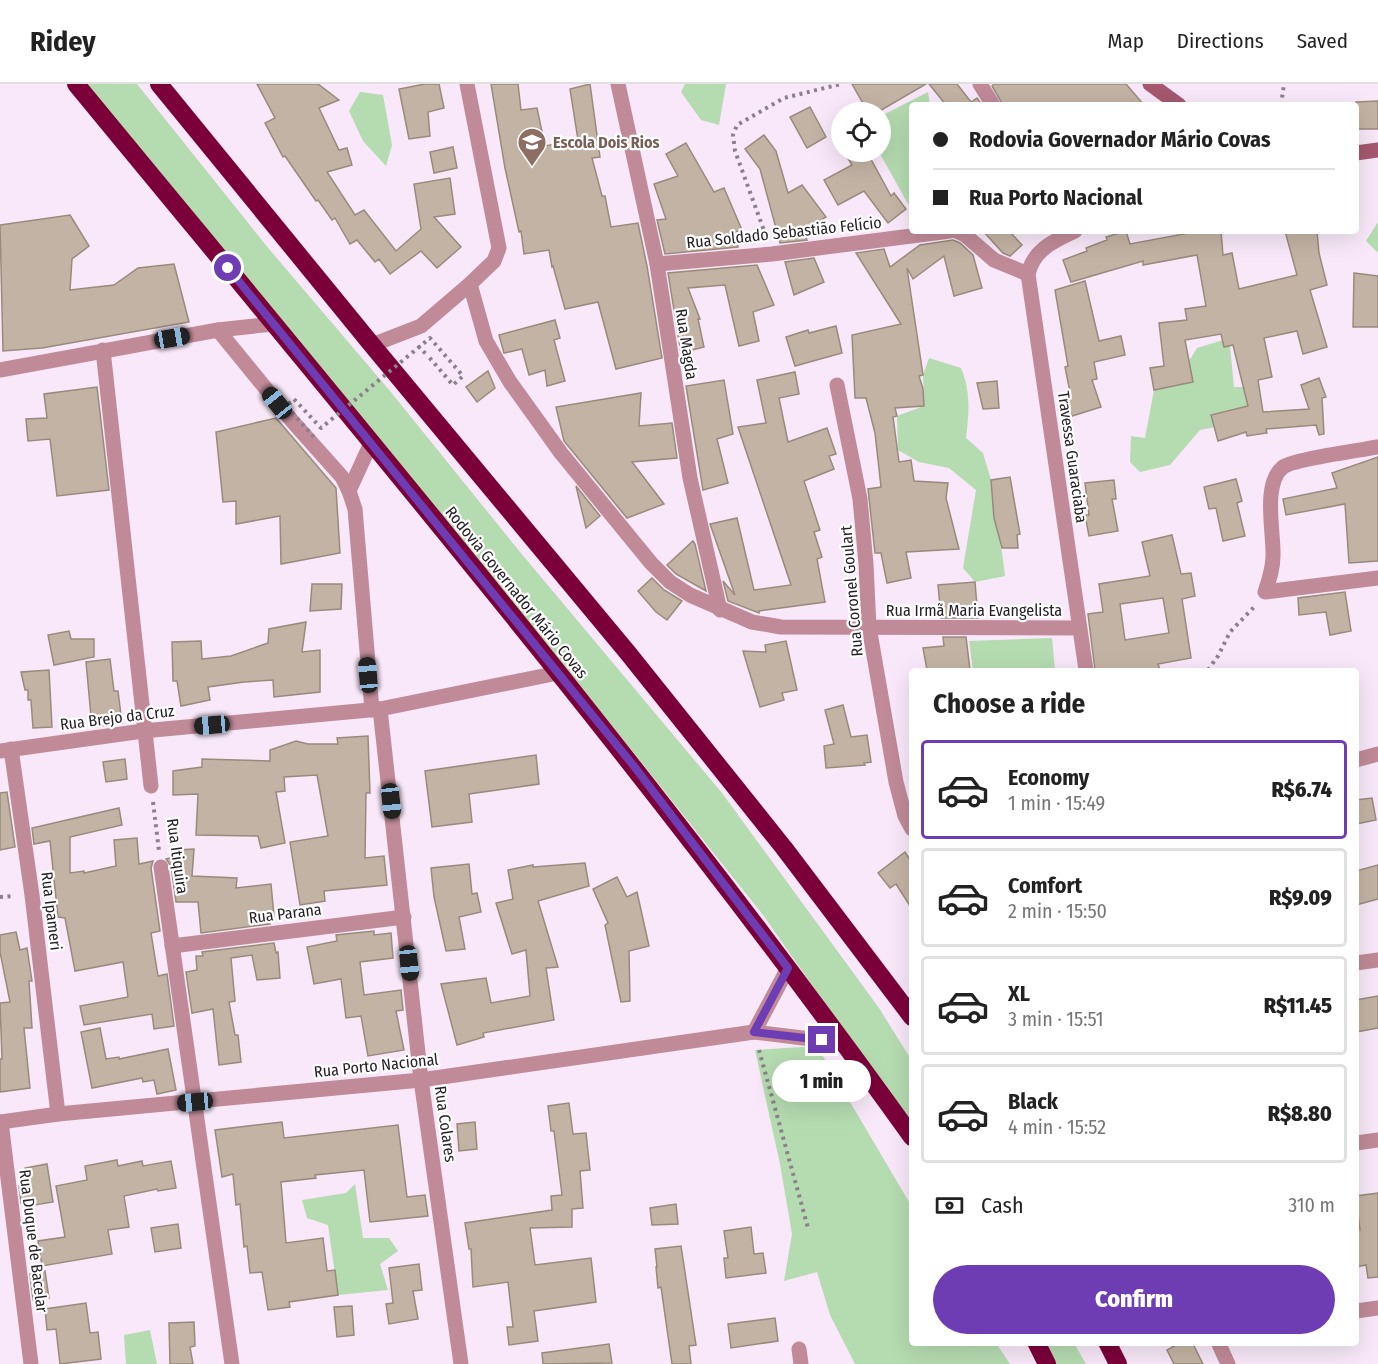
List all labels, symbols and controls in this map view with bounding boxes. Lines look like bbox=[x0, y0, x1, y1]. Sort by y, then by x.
text: Ridey bbox=[30, 25, 96, 58]
text: Map bbox=[1107, 28, 1144, 54]
text: Directions bbox=[1177, 28, 1264, 54]
text: Saved bbox=[1297, 28, 1348, 54]
map controls bbox=[831, 102, 891, 162]
button: locate bbox=[831, 102, 891, 162]
school or university icon: Escola Dois Rios bbox=[516, 126, 548, 168]
text: Rodovia Governador Mário Covas bbox=[969, 126, 1271, 153]
place label: Escola Dois Rios bbox=[553, 133, 660, 152]
text: Rua Porto Nacional bbox=[969, 184, 1142, 211]
street label: Rua Soldado Sebastião Felício bbox=[685, 213, 883, 252]
route start bbox=[214, 254, 241, 281]
street label: Rua Magda bbox=[672, 307, 701, 381]
car bbox=[153, 326, 191, 350]
car bbox=[259, 383, 295, 423]
street label: Travessa Guaraciaba bbox=[1054, 390, 1091, 524]
street label: Rodovia Governador Mário Covas bbox=[441, 502, 592, 682]
street label: Rua Coronel Goulart bbox=[836, 524, 867, 657]
street label: Rua Irmã Maria Evangelista bbox=[886, 601, 1062, 620]
car bbox=[357, 656, 379, 694]
text: Choose a ride bbox=[933, 688, 1085, 720]
street label: Rua Brejo da Cruz bbox=[59, 701, 175, 734]
car bbox=[193, 714, 231, 736]
icon: car bbox=[936, 763, 990, 817]
text: Economy bbox=[1008, 764, 1089, 791]
text: R$6.74 bbox=[1271, 776, 1332, 803]
car bbox=[380, 782, 402, 820]
text: 1 min · 15:49 bbox=[1008, 791, 1105, 815]
street label: Rua Itiquira bbox=[163, 817, 192, 895]
street label: Rua Ipameri bbox=[37, 871, 66, 951]
icon: car bbox=[936, 871, 990, 925]
text: Comfort bbox=[1008, 872, 1082, 899]
text: R$9.09 bbox=[1269, 884, 1332, 911]
text: 2 min · 15:50 bbox=[1008, 899, 1107, 923]
street label: Rua Parana bbox=[248, 900, 323, 927]
car bbox=[398, 944, 420, 982]
icon: car bbox=[936, 979, 990, 1033]
text: XL bbox=[1008, 980, 1030, 1007]
text: R$11.45 bbox=[1264, 992, 1332, 1019]
text: 3 min · 15:51 bbox=[1008, 1007, 1104, 1031]
route end bbox=[808, 1026, 835, 1053]
street label: Rua Porto Nacional bbox=[313, 1050, 439, 1081]
callout: 1 min bbox=[772, 1061, 872, 1103]
text: 1 min bbox=[800, 1069, 843, 1093]
street label: Rua Colares bbox=[431, 1085, 460, 1164]
icon: car bbox=[936, 1087, 990, 1141]
text: Black bbox=[1008, 1088, 1058, 1115]
car bbox=[176, 1091, 214, 1113]
text: R$8.80 bbox=[1268, 1100, 1332, 1127]
text: 4 min · 15:52 bbox=[1008, 1115, 1106, 1139]
street label: Rua Duque de Bacelar bbox=[15, 1169, 52, 1314]
icon: cash bbox=[933, 1189, 966, 1222]
text: Cash bbox=[981, 1192, 1024, 1219]
text: 310 m bbox=[1288, 1193, 1335, 1217]
button: Confirm bbox=[933, 1265, 1335, 1334]

